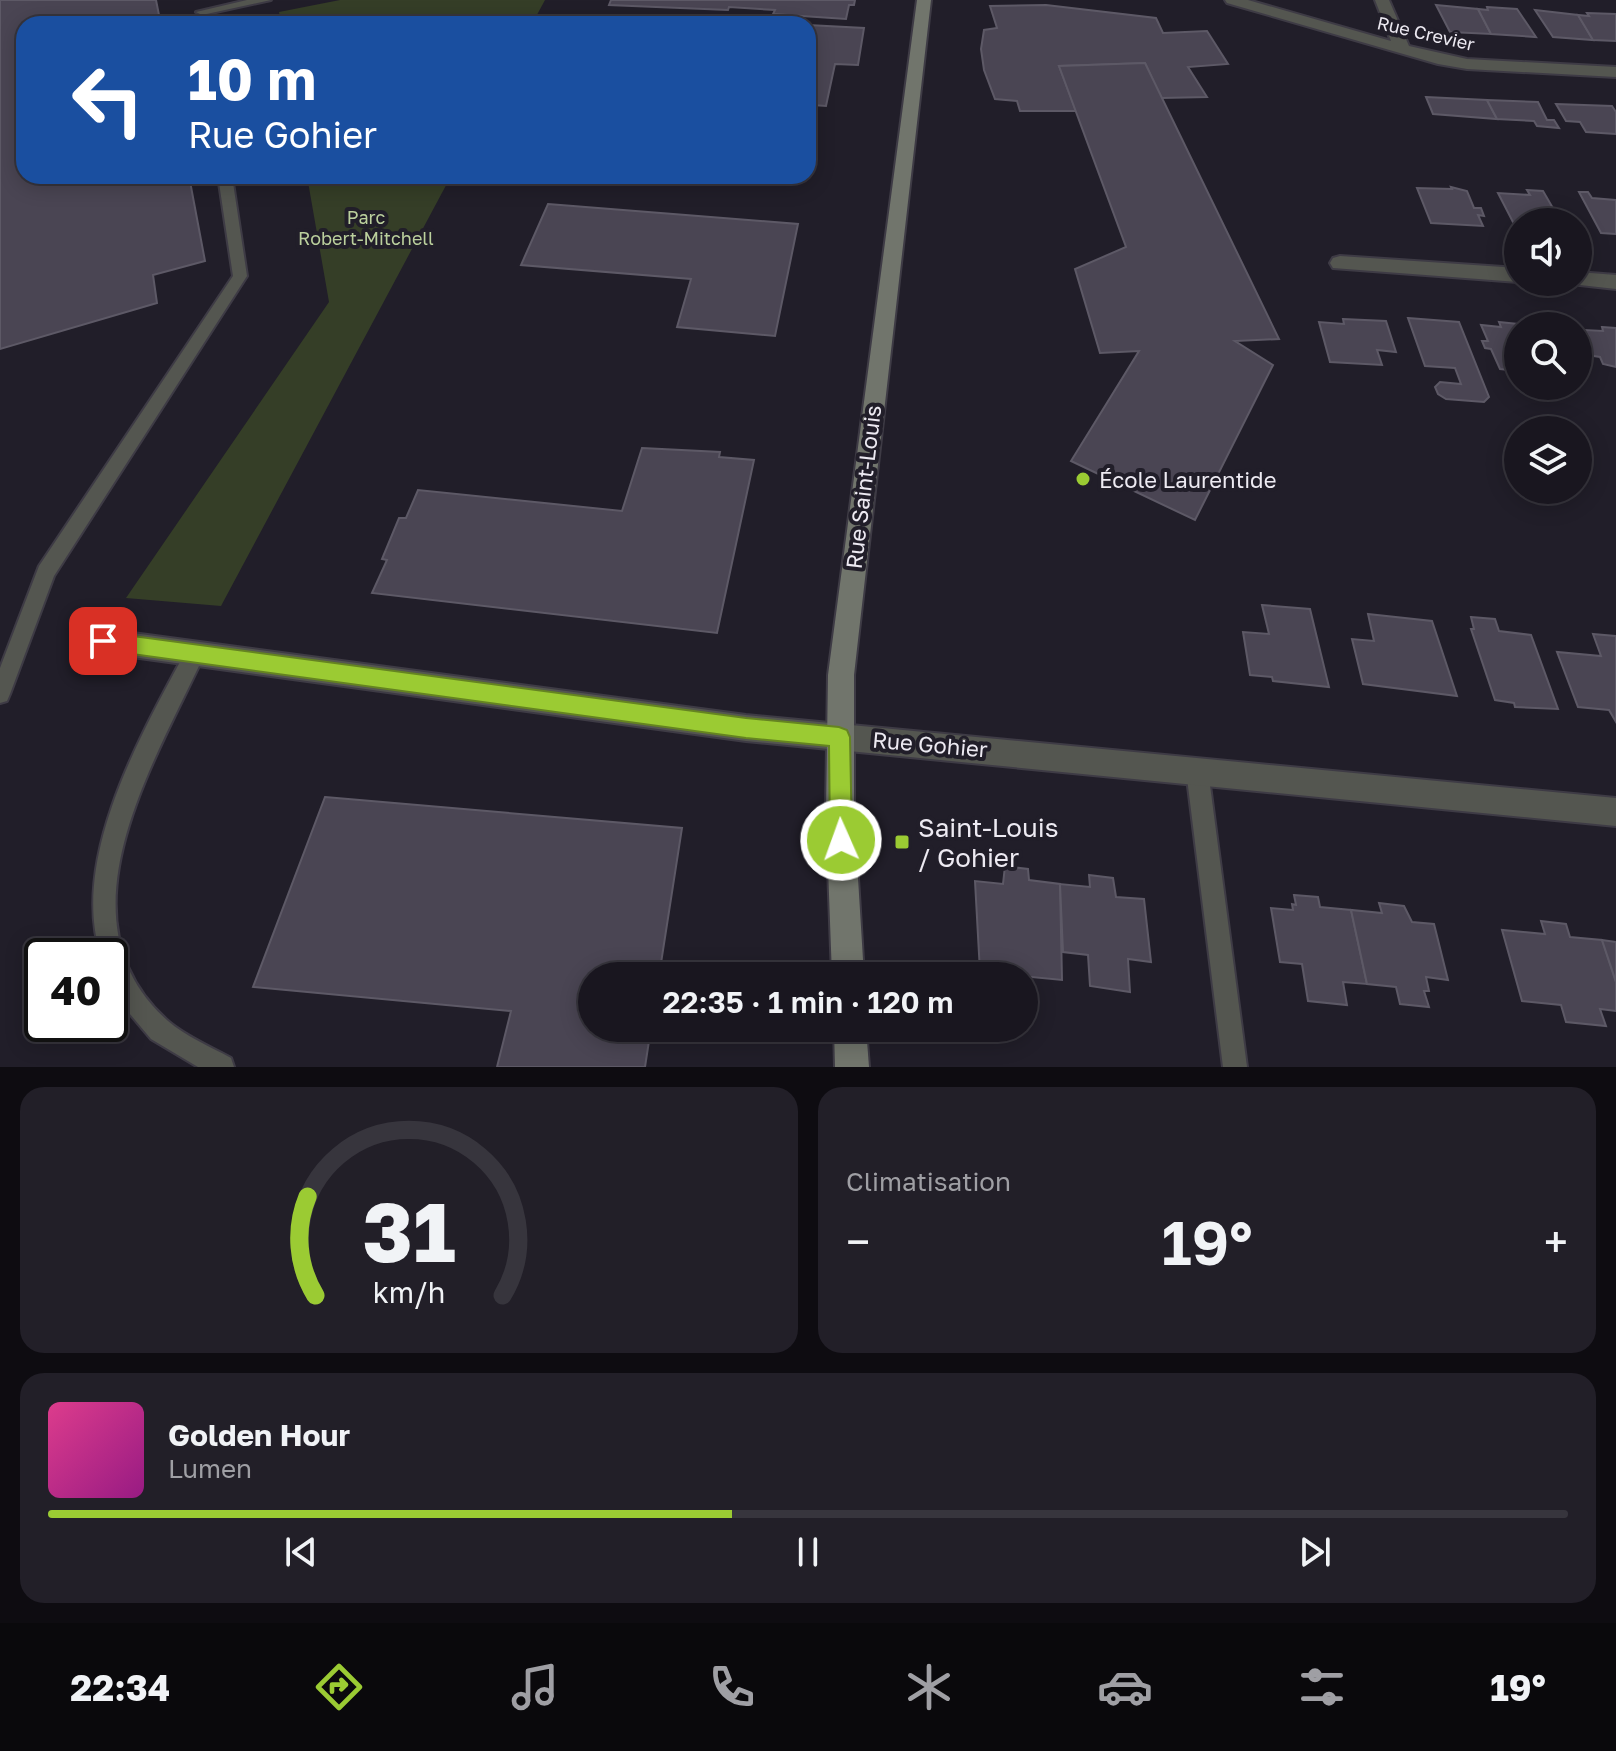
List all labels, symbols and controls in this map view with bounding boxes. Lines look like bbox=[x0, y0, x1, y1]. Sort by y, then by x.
street label: Rue Crevier bbox=[1375, 11, 1477, 55]
text: 10 m bbox=[188, 45, 316, 112]
icon: left bbox=[56, 48, 160, 152]
text: Rue Gohier bbox=[188, 113, 377, 156]
park label: Parc Robert-Mitchell bbox=[298, 206, 434, 249]
map controls bbox=[1504, 208, 1592, 504]
button: sound bbox=[1504, 208, 1592, 296]
button: search bbox=[1504, 312, 1592, 400]
street label: Rue Saint-Louis bbox=[840, 404, 886, 570]
button: layers bbox=[1504, 416, 1592, 504]
place label: École Laurentide bbox=[1099, 466, 1276, 493]
marker: École Laurentide bbox=[1074, 470, 1092, 488]
pin bbox=[69, 607, 137, 675]
icon: arrive bbox=[81, 619, 125, 663]
street label: Rue Gohier bbox=[871, 726, 989, 763]
position arrow bbox=[799, 798, 883, 882]
place label: Saint-Louis / Gohier bbox=[918, 812, 1058, 873]
marker: Saint-Louis / Gohier bbox=[893, 833, 911, 851]
speed limit sign: 40 bbox=[24, 938, 128, 1042]
text: 22:35 · 1 min · 120 m bbox=[662, 984, 954, 1020]
text: Climatisation bbox=[846, 1166, 1011, 1197]
text: 31 bbox=[362, 1180, 456, 1280]
text: 19° bbox=[1161, 1206, 1253, 1278]
text: − bbox=[846, 1215, 870, 1268]
text: + bbox=[1544, 1215, 1568, 1268]
text: km/h bbox=[373, 1275, 445, 1309]
text: Golden Hour bbox=[168, 1417, 350, 1453]
text: Lumen bbox=[168, 1453, 252, 1484]
icon: previous bbox=[279, 1530, 323, 1574]
icon: pause bbox=[786, 1530, 830, 1574]
icon: next bbox=[1293, 1530, 1337, 1574]
icon: directions bbox=[311, 1659, 367, 1715]
icon: music bbox=[507, 1659, 563, 1715]
icon: phone bbox=[704, 1659, 760, 1715]
icon: climate bbox=[901, 1659, 957, 1715]
icon: car bbox=[1097, 1659, 1153, 1715]
icon: filters bbox=[1294, 1659, 1350, 1715]
text: 22:34 bbox=[70, 1666, 170, 1709]
text: 19° bbox=[1490, 1666, 1546, 1709]

